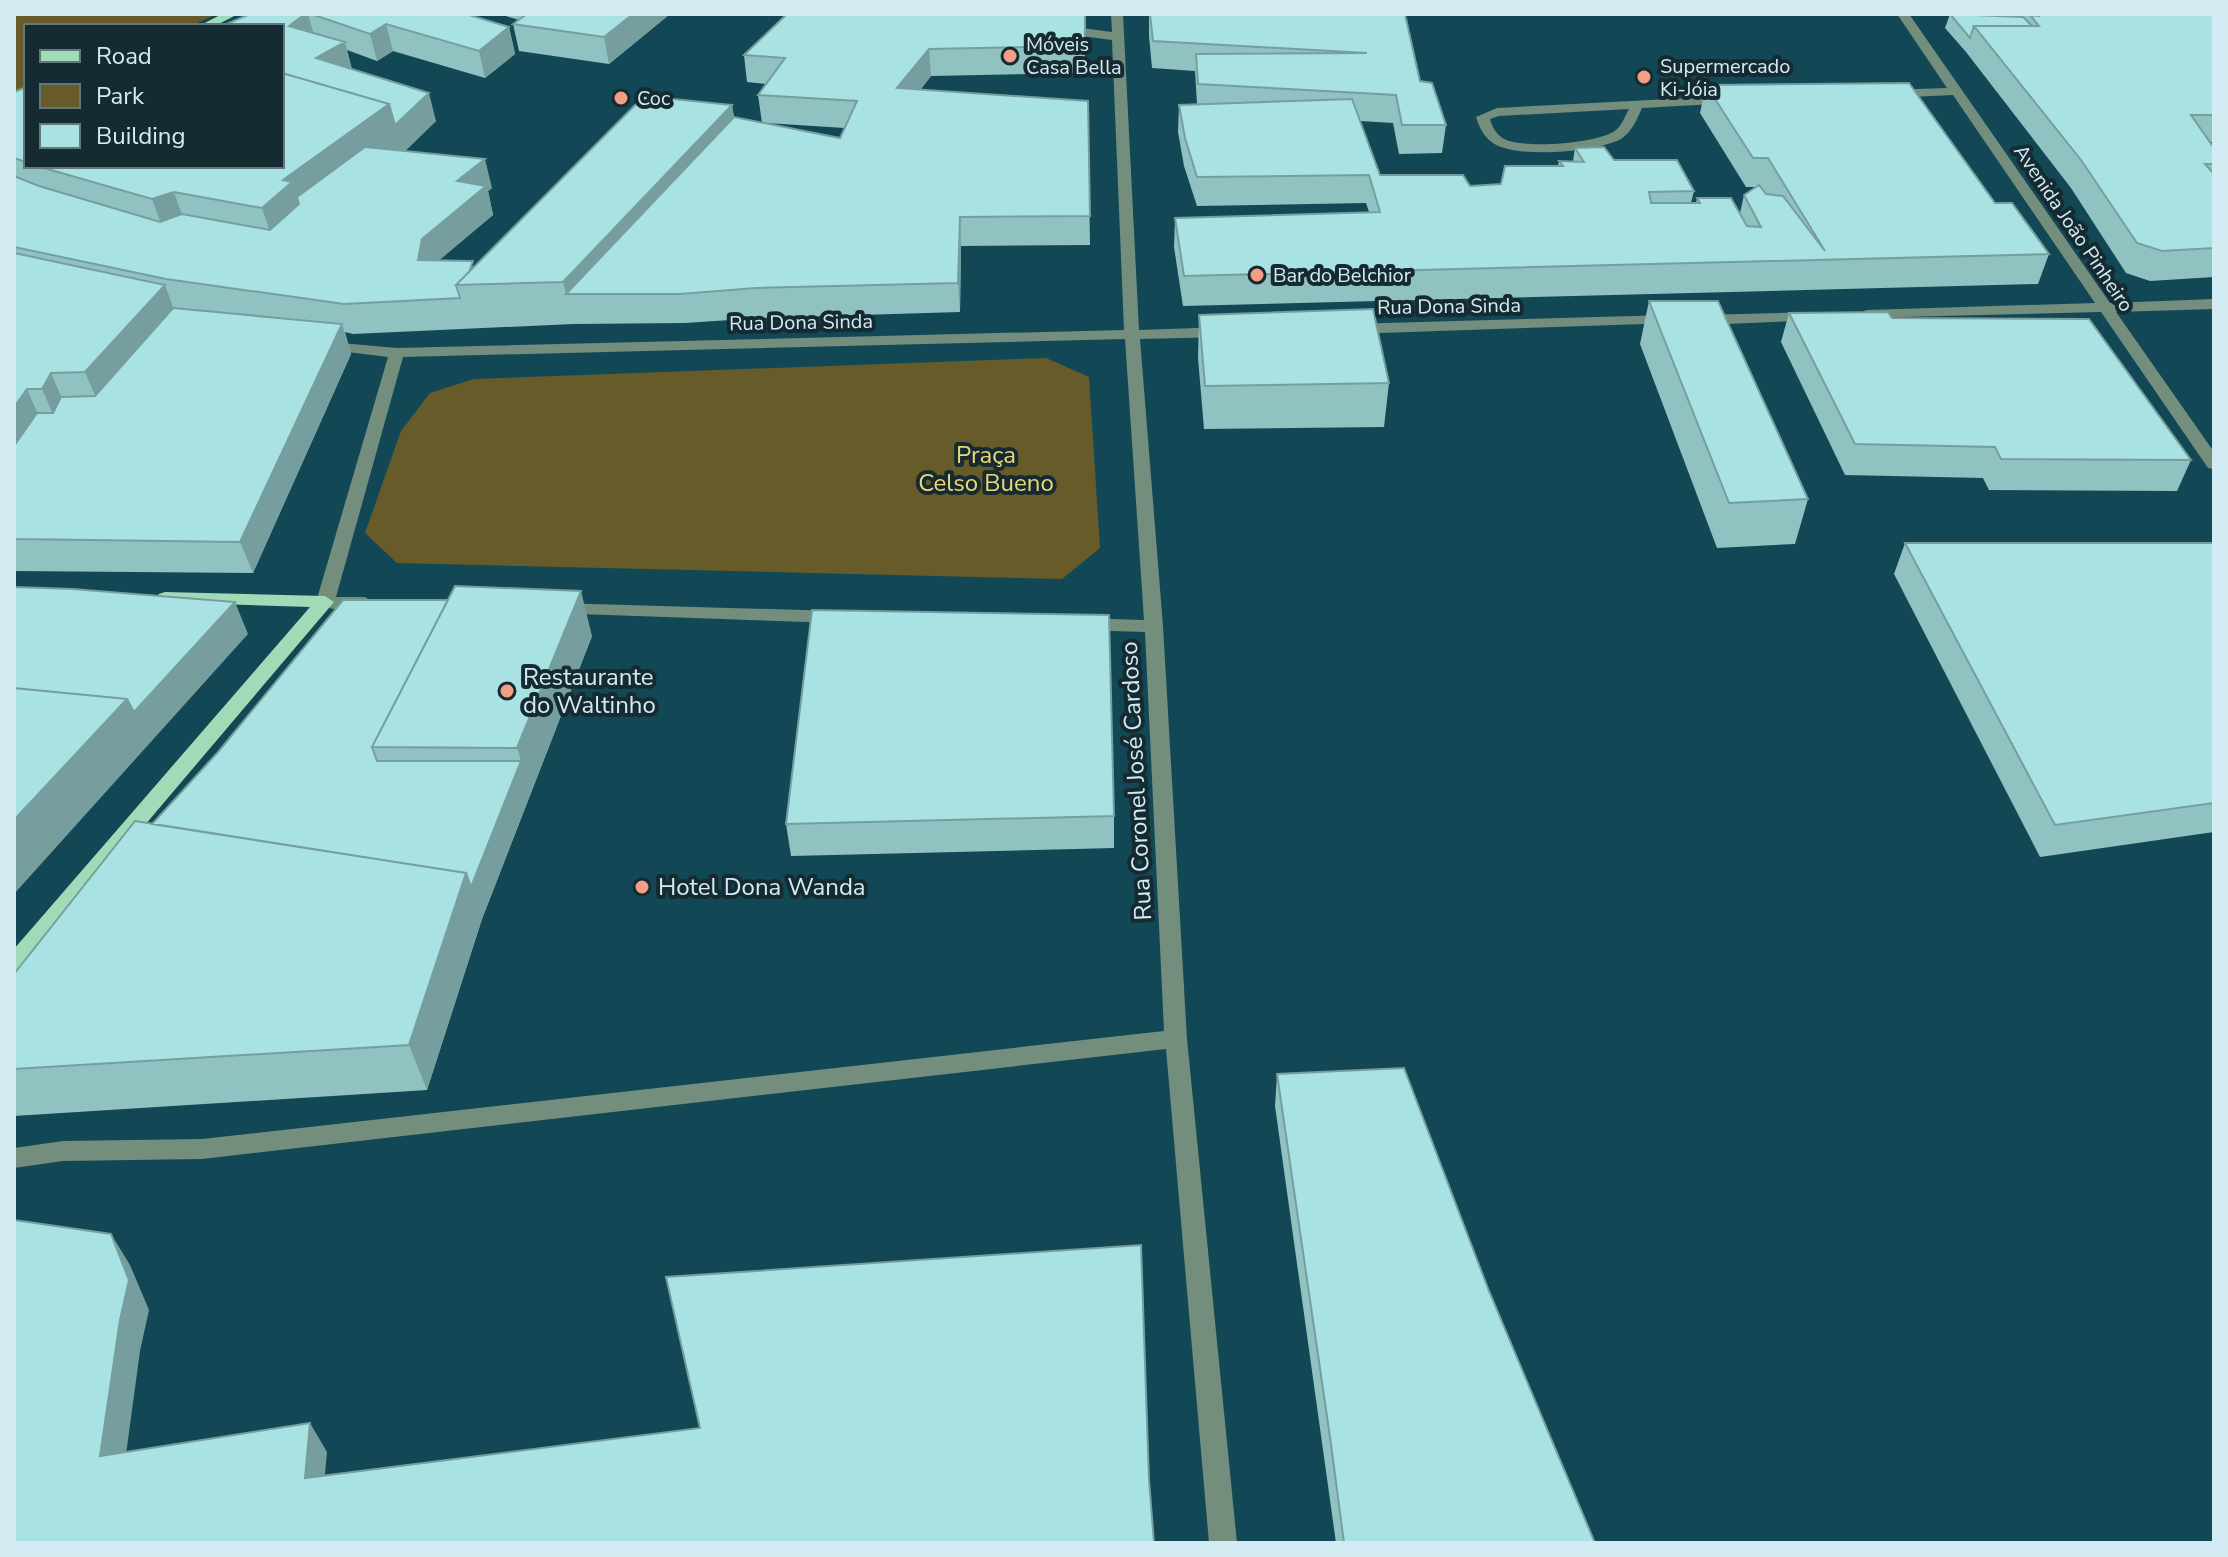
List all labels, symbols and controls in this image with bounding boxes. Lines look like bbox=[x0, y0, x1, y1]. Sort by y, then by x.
legend bbox=[24, 24, 284, 168]
place label: Móveis Casa Bella bbox=[1026, 31, 1122, 81]
text: Road bbox=[96, 40, 152, 72]
marker: Móveis Casa Bella bbox=[1001, 47, 1019, 65]
place label: Supermercado Ki-Jóia bbox=[1660, 53, 1790, 103]
marker: Supermercado Ki-Jóia bbox=[1635, 68, 1653, 86]
text: Park bbox=[96, 80, 145, 112]
place label: Coc bbox=[637, 85, 670, 112]
marker: Coc bbox=[612, 89, 630, 107]
text: Building bbox=[96, 120, 186, 152]
street label: Avenida João Pinheiro bbox=[2008, 139, 2140, 317]
place label: Bar do Belchior bbox=[1273, 262, 1411, 289]
marker: Bar do Belchior bbox=[1248, 266, 1266, 284]
street label: Rua Dona Sinda bbox=[1377, 292, 1521, 321]
street label: Rua Dona Sinda bbox=[729, 308, 873, 337]
park label: Praça Celso Bueno bbox=[918, 439, 1054, 499]
street label: Rua Coronel José Cardoso bbox=[1113, 641, 1159, 921]
place label: Restaurante do Waltinho bbox=[523, 661, 656, 721]
marker: Restaurante do Waltinho bbox=[498, 682, 516, 700]
place label: Hotel Dona Wanda bbox=[658, 871, 866, 903]
marker: Hotel Dona Wanda bbox=[633, 878, 651, 896]

